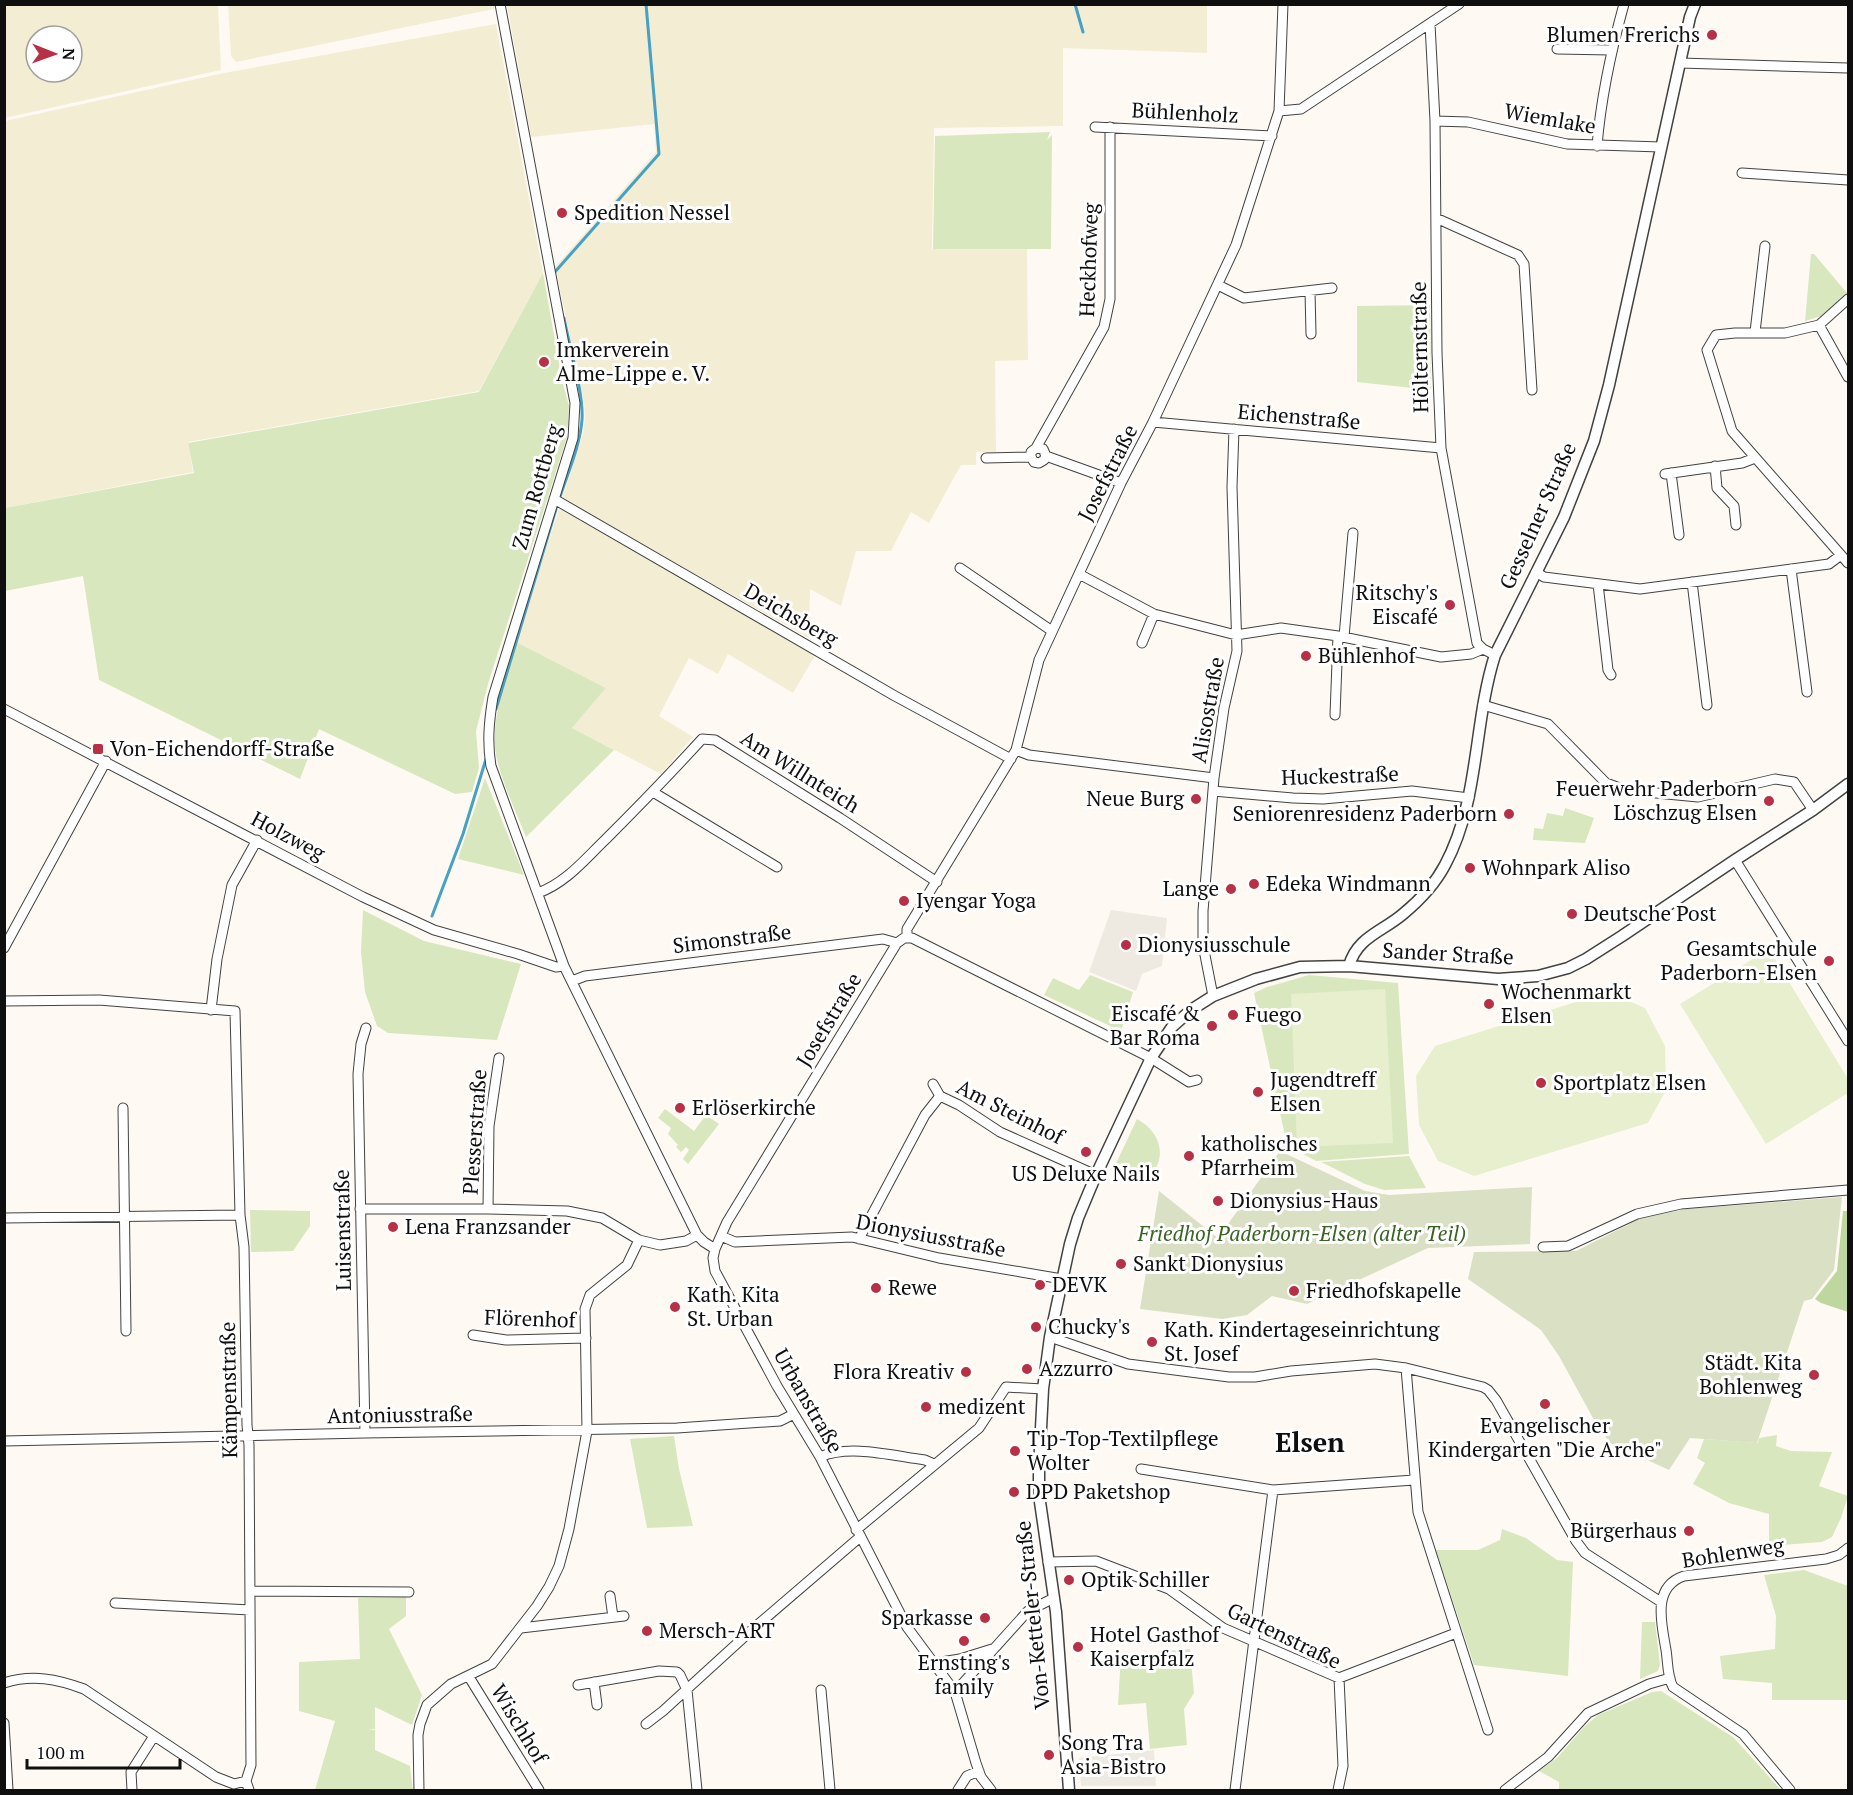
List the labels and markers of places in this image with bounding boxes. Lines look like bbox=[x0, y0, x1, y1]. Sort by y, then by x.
place label: Blumen Frerichs bbox=[1547, 20, 1700, 48]
marker: Blumen Frerichs bbox=[1705, 28, 1719, 42]
place label: Spedition Nessel bbox=[574, 198, 730, 226]
marker: Spedition Nessel bbox=[555, 206, 569, 220]
place label: Imkerverein Alme-Lippe e. V. bbox=[556, 335, 710, 387]
marker: Imkerverein Alme-Lippe e. V. bbox=[537, 355, 551, 369]
place label: Ritschy's Eiscafé bbox=[1356, 578, 1438, 630]
marker: Ritschy's Eiscafé bbox=[1443, 598, 1457, 612]
place label: Bühlenhof bbox=[1318, 641, 1418, 669]
marker: Bühlenhof bbox=[1299, 649, 1313, 663]
place label: Von-Eichendorff-Straße bbox=[110, 734, 335, 762]
marker: Von-Eichendorff-Straße bbox=[91, 742, 105, 756]
place label: Feuerwehr Paderborn Löschzug Elsen bbox=[1556, 774, 1758, 826]
place label: Neue Burg bbox=[1086, 784, 1185, 812]
marker: Neue Burg bbox=[1189, 792, 1203, 806]
marker: Feuerwehr Paderborn Löschzug Elsen bbox=[1762, 794, 1776, 808]
place label: Seniorenresidenz Paderborn bbox=[1233, 799, 1498, 827]
marker: Seniorenresidenz Paderborn bbox=[1502, 807, 1516, 821]
place label: Wohnpark Aliso bbox=[1482, 853, 1630, 881]
marker: Wohnpark Aliso bbox=[1463, 861, 1477, 875]
place label: Edeka Windmann bbox=[1266, 869, 1431, 897]
place label: Lange bbox=[1163, 874, 1219, 902]
marker: Edeka Windmann bbox=[1247, 877, 1261, 891]
marker: Lange bbox=[1224, 882, 1238, 896]
place label: Iyengar Yoga bbox=[916, 886, 1037, 914]
marker: Iyengar Yoga bbox=[897, 894, 911, 908]
place label: Deutsche Post bbox=[1584, 899, 1717, 927]
marker: Deutsche Post bbox=[1565, 907, 1579, 921]
place label: Dionysiusschule bbox=[1138, 930, 1291, 958]
place label: Gesamtschule Paderborn-Elsen bbox=[1660, 934, 1818, 986]
marker: Dionysiusschule bbox=[1119, 938, 1133, 952]
marker: Gesamtschule Paderborn-Elsen bbox=[1822, 954, 1836, 968]
place label: Wochenmarkt Elsen bbox=[1501, 977, 1632, 1029]
marker: Wochenmarkt Elsen bbox=[1482, 997, 1496, 1011]
place label: Eiscafé & Bar Roma bbox=[1110, 999, 1200, 1051]
place label: Fuego bbox=[1245, 1000, 1302, 1028]
marker: Fuego bbox=[1226, 1008, 1240, 1022]
marker: Eiscafé & Bar Roma bbox=[1205, 1019, 1219, 1033]
place label: Jugendtreff Elsen bbox=[1270, 1065, 1378, 1117]
place label: Sportplatz Elsen bbox=[1553, 1068, 1707, 1096]
marker: Sportplatz Elsen bbox=[1534, 1076, 1548, 1090]
marker: Jugendtreff Elsen bbox=[1251, 1085, 1265, 1099]
place label: Erlöserkirche bbox=[692, 1093, 816, 1121]
marker: Erlöserkirche bbox=[673, 1101, 687, 1115]
place label: katholisches Pfarrheim bbox=[1201, 1129, 1318, 1181]
marker: US Deluxe Nails bbox=[1079, 1145, 1093, 1159]
marker: katholisches Pfarrheim bbox=[1182, 1149, 1196, 1163]
place label: US Deluxe Nails bbox=[1012, 1159, 1160, 1187]
place label: Dionysius-Haus bbox=[1230, 1186, 1378, 1214]
marker: Dionysius-Haus bbox=[1211, 1194, 1225, 1208]
place label: Lena Franzsander bbox=[405, 1212, 571, 1240]
marker: Lena Franzsander bbox=[386, 1220, 400, 1234]
place label: Sankt Dionysius bbox=[1133, 1249, 1284, 1277]
marker: Sankt Dionysius bbox=[1114, 1257, 1128, 1271]
place label: DEVK bbox=[1052, 1270, 1107, 1298]
place label: Rewe bbox=[888, 1273, 937, 1301]
place label: Friedhofskapelle bbox=[1306, 1276, 1461, 1304]
marker: DEVK bbox=[1033, 1278, 1047, 1292]
place label: Kath. Kita St. Urban bbox=[687, 1280, 780, 1332]
marker: Rewe bbox=[869, 1281, 883, 1295]
marker: Friedhofskapelle bbox=[1287, 1284, 1301, 1298]
marker: Kath. Kita St. Urban bbox=[668, 1300, 682, 1314]
place label: Chucky's bbox=[1048, 1312, 1130, 1340]
place label: Kath. Kindertageseinrichtung St. Josef bbox=[1164, 1315, 1440, 1367]
marker: Chucky's bbox=[1029, 1320, 1043, 1334]
marker: Kath. Kindertageseinrichtung St. Josef bbox=[1145, 1335, 1159, 1349]
place label: Städt. Kita Bohlenweg bbox=[1699, 1348, 1803, 1400]
place label: Azzurro bbox=[1039, 1354, 1113, 1382]
place label: Flora Kreativ bbox=[833, 1357, 954, 1385]
marker: Azzurro bbox=[1020, 1362, 1034, 1376]
marker: Flora Kreativ bbox=[959, 1365, 973, 1379]
marker: Städt. Kita Bohlenweg bbox=[1807, 1368, 1821, 1382]
place label: medizent bbox=[938, 1392, 1026, 1420]
marker: Evangelischer Kindergarten "Die Arche" bbox=[1538, 1397, 1552, 1411]
marker: medizent bbox=[919, 1400, 933, 1414]
place label: Evangelischer Kindergarten "Die Arche" bbox=[1428, 1411, 1662, 1463]
place label: Tip-Top-Textilpflege Wolter bbox=[1027, 1424, 1219, 1476]
marker: Tip-Top-Textilpflege Wolter bbox=[1008, 1444, 1022, 1458]
place label: DPD Paketshop bbox=[1026, 1477, 1170, 1505]
marker: DPD Paketshop bbox=[1007, 1485, 1021, 1499]
place label: Bürgerhaus bbox=[1570, 1516, 1677, 1544]
marker: Bürgerhaus bbox=[1682, 1524, 1696, 1538]
place label: Optik Schiller bbox=[1081, 1565, 1209, 1593]
marker: Optik Schiller bbox=[1062, 1573, 1076, 1587]
place label: Sparkasse bbox=[881, 1603, 973, 1631]
marker: Sparkasse bbox=[978, 1611, 992, 1625]
place label: Mersch-ART bbox=[659, 1616, 775, 1644]
place label: Hotel Gasthof Kaiserpfalz bbox=[1090, 1620, 1221, 1672]
marker: Mersch-ART bbox=[640, 1624, 654, 1638]
marker: Ernsting's family bbox=[957, 1634, 971, 1648]
marker: Hotel Gasthof Kaiserpfalz bbox=[1071, 1640, 1085, 1654]
place label: Ernsting's family bbox=[918, 1648, 1010, 1700]
place label: Song Tra Asia-Bistro bbox=[1061, 1728, 1166, 1780]
marker: Song Tra Asia-Bistro bbox=[1042, 1748, 1056, 1762]

